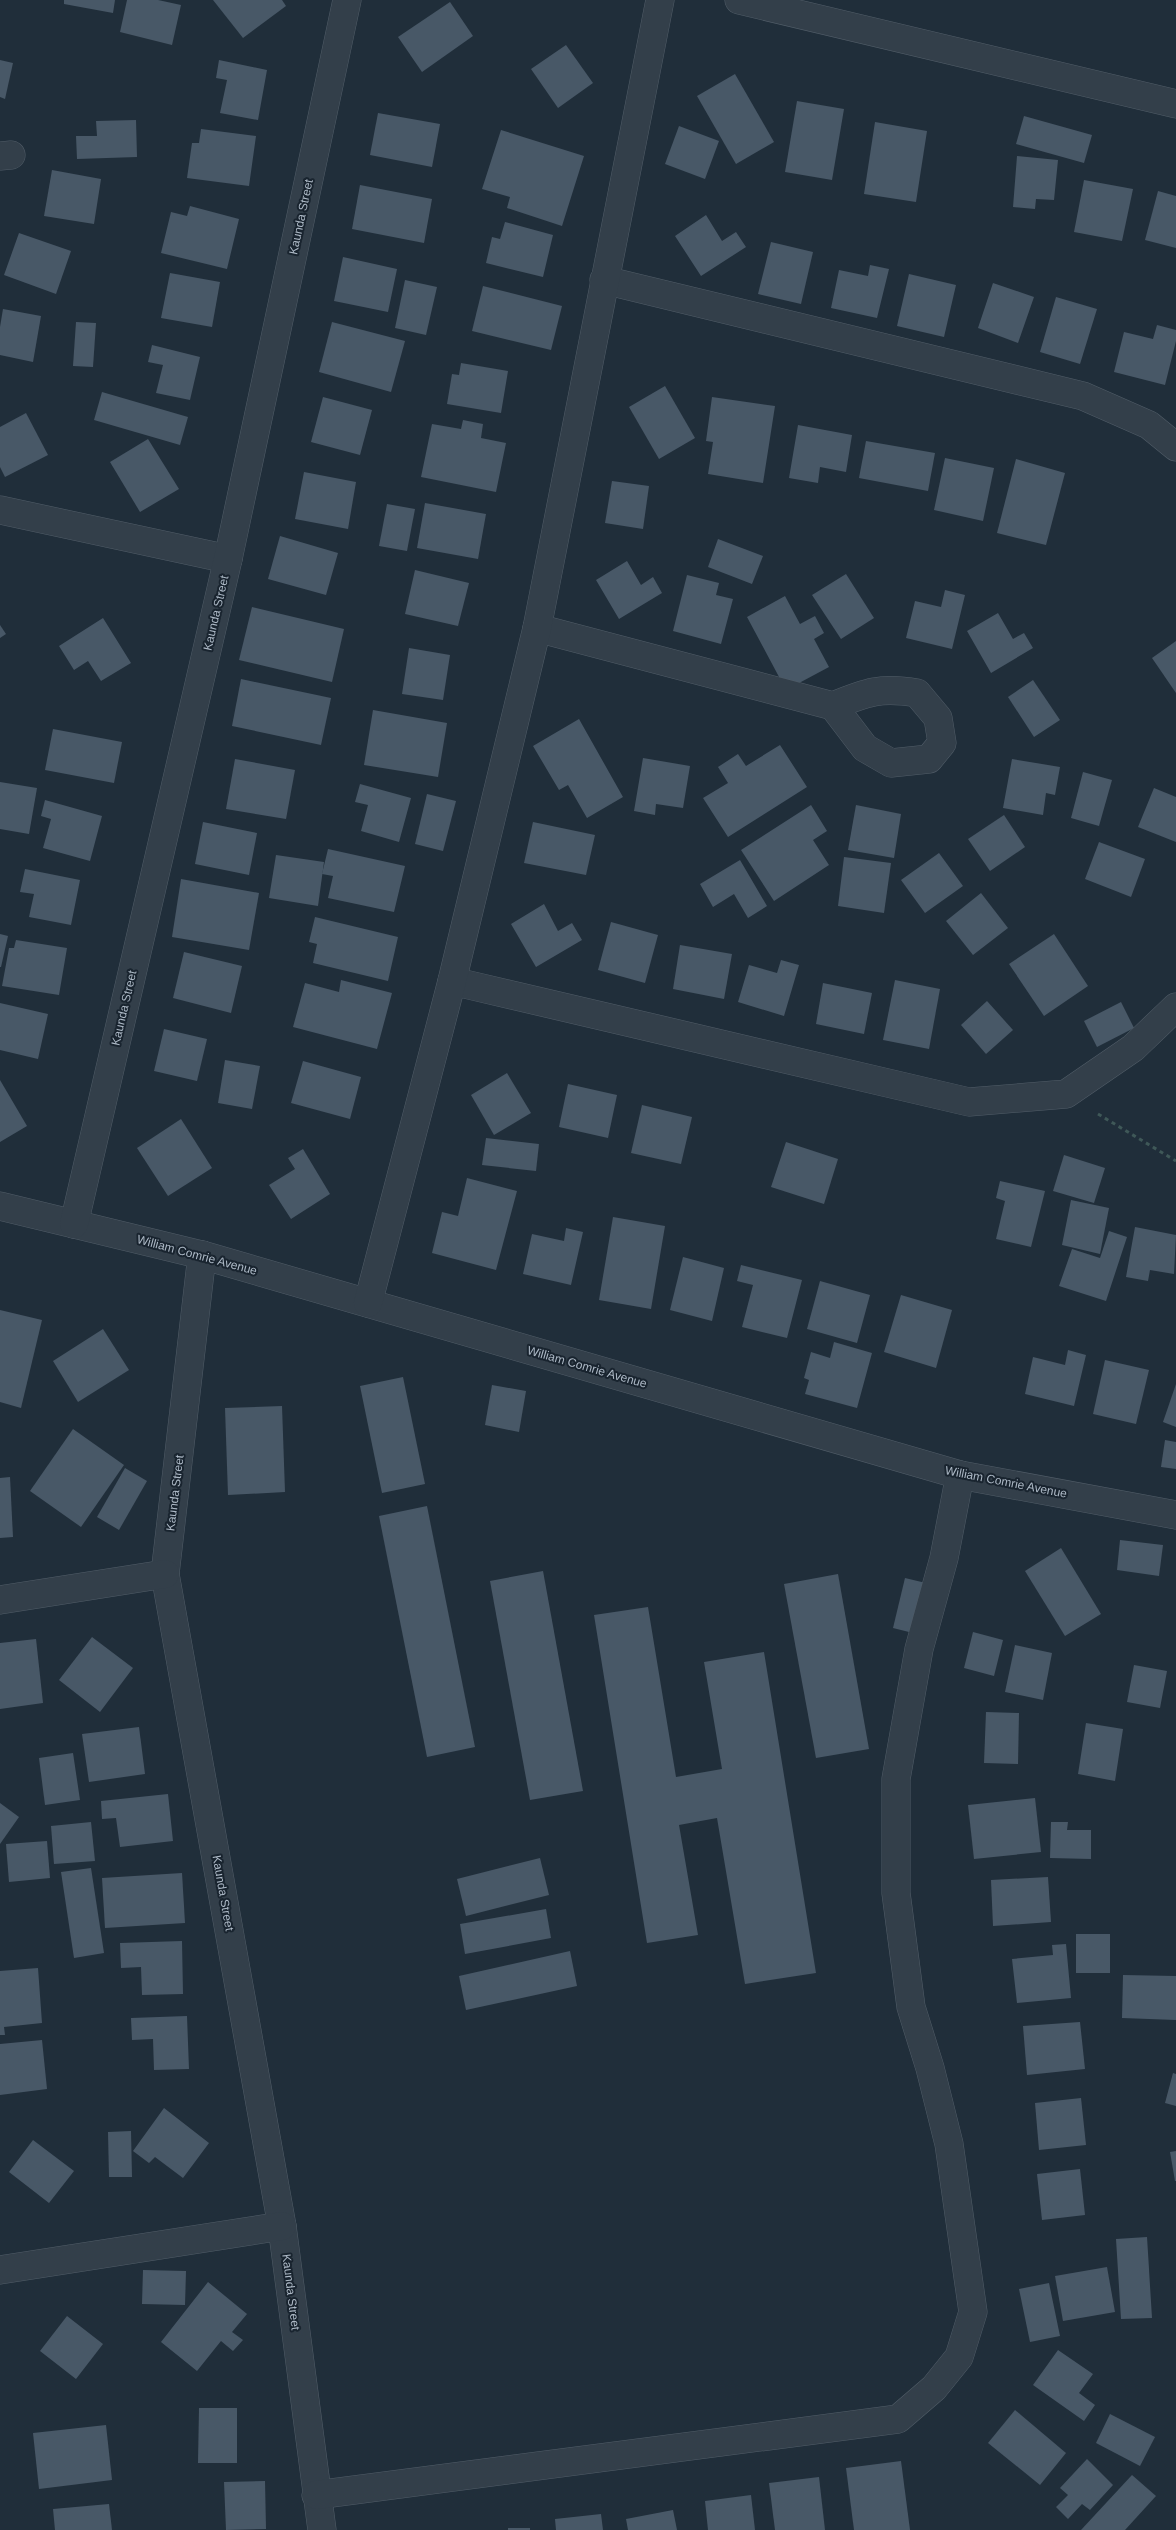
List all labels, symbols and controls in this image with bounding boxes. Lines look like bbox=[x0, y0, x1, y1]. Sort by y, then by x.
street label: Kaunda Street bbox=[286, 177, 316, 256]
street label: Kaunda Street bbox=[201, 573, 232, 652]
street label: Kaunda Street bbox=[109, 968, 140, 1047]
street label: William Comrie Avenue bbox=[135, 1232, 259, 1278]
street label: William Comrie Avenue bbox=[526, 1343, 649, 1391]
street label: Kaunda Street bbox=[163, 1453, 187, 1532]
street label: William Comrie Avenue bbox=[944, 1463, 1068, 1501]
street label: Kaunda Street bbox=[209, 1854, 237, 1933]
street label: Kaunda Street bbox=[279, 2253, 303, 2332]

